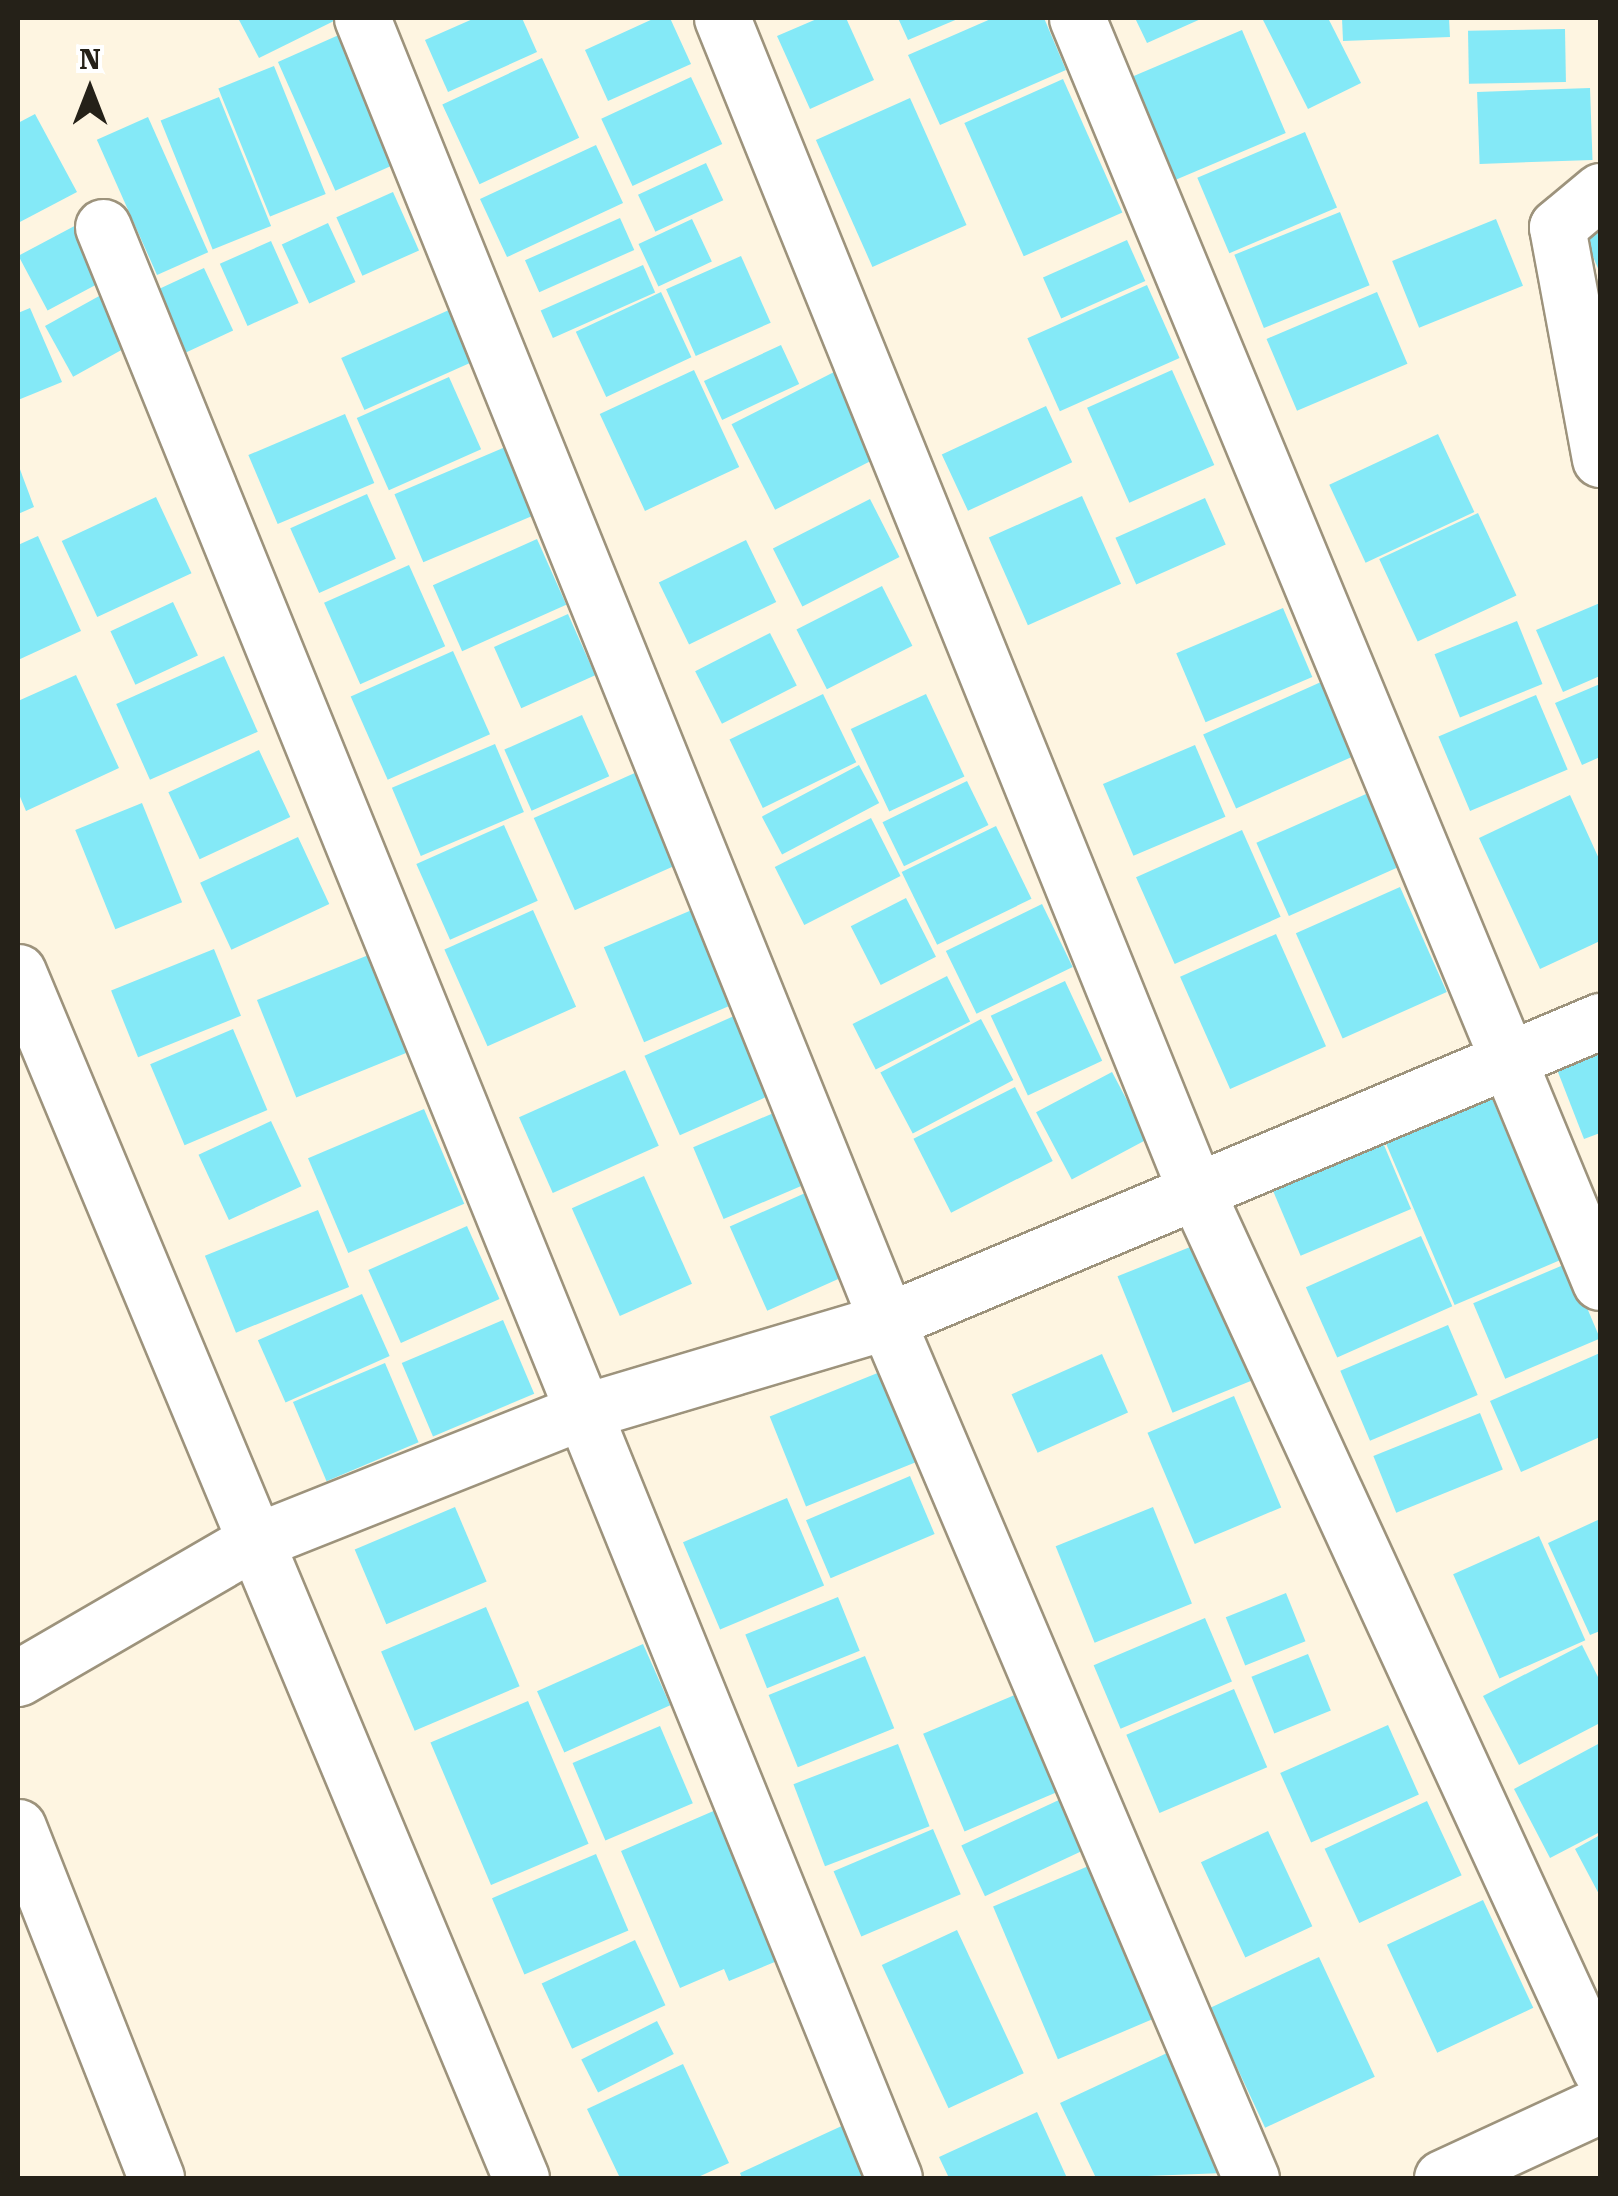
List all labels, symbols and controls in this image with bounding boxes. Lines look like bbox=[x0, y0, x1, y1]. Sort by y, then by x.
north arrow bbox=[40, 40, 140, 140]
text: N bbox=[79, 43, 101, 76]

